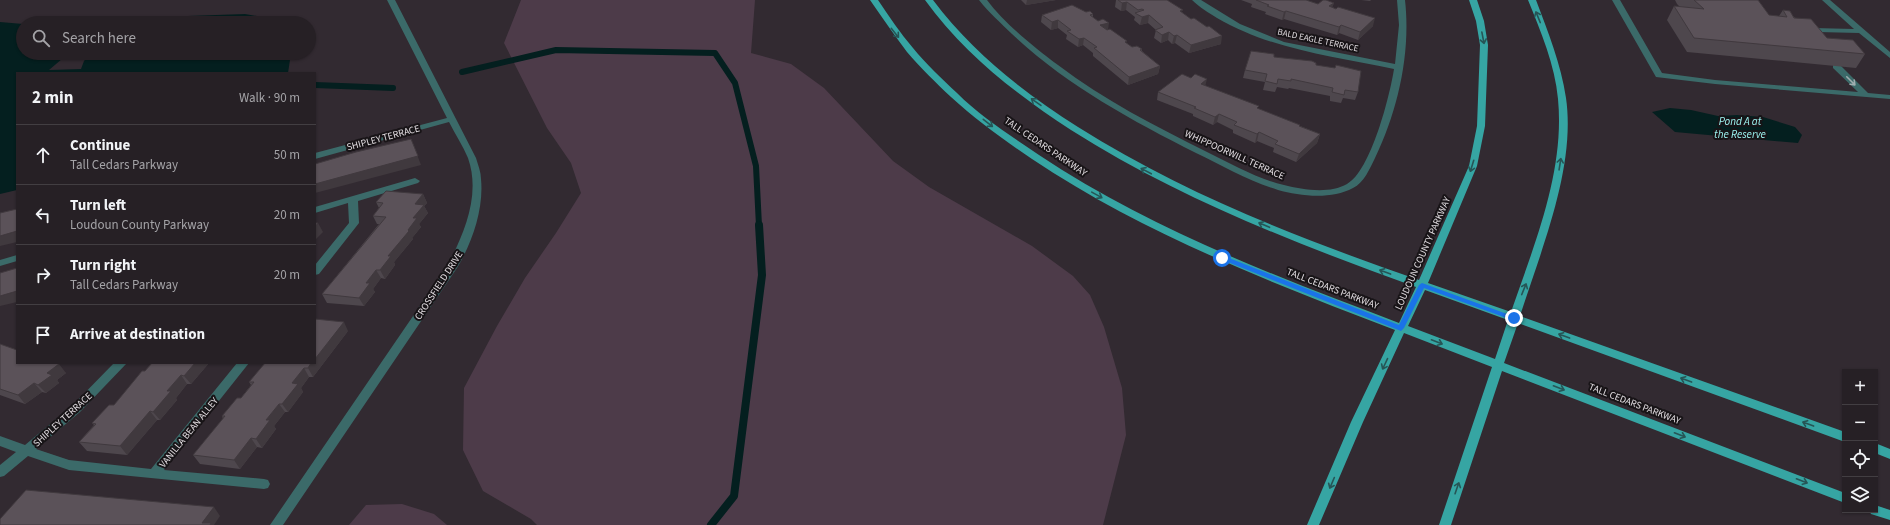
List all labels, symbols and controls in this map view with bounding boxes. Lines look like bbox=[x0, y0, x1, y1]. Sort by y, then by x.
one-way arrow bbox=[1534, 11, 1542, 23]
search box bbox=[16, 16, 316, 60]
street label: BALD EAGLE TERRACE bbox=[1276, 26, 1360, 55]
icon: search bbox=[30, 27, 52, 49]
one-way arrow bbox=[891, 27, 900, 38]
text: Search here bbox=[62, 28, 136, 49]
one-way arrow bbox=[1479, 31, 1487, 44]
one-way arrow bbox=[1846, 76, 1856, 86]
text: 2 min bbox=[32, 86, 73, 110]
text: Walk · 90 m bbox=[239, 89, 300, 107]
one-way arrow bbox=[1030, 98, 1041, 106]
street label: TALL CEDARS PARKWAY bbox=[1001, 114, 1090, 180]
water label: Pond A at the Reserve bbox=[1714, 114, 1766, 142]
one-way arrow bbox=[983, 119, 994, 127]
street label: SHIPLEY TERRACE bbox=[345, 121, 421, 154]
street label: WHIPPOORWILL TERRACE bbox=[1182, 127, 1287, 183]
text: Continue bbox=[70, 135, 130, 156]
icon: ahead bbox=[32, 144, 54, 166]
text: 50 m bbox=[274, 146, 300, 164]
text: Tall Cedars Parkway bbox=[70, 156, 178, 174]
one-way arrow bbox=[1556, 158, 1564, 171]
one-way arrow bbox=[1468, 160, 1475, 173]
one-way arrow bbox=[1140, 166, 1152, 174]
one-way arrow bbox=[1091, 191, 1103, 199]
street label: LOUDOUN COUNTY PARKWAY bbox=[1392, 194, 1454, 312]
text: Turn left bbox=[70, 195, 126, 216]
icon: left bbox=[32, 204, 54, 226]
text: 20 m bbox=[274, 206, 300, 224]
text: Loudoun County Parkway bbox=[70, 216, 209, 234]
one-way arrow bbox=[1259, 220, 1271, 228]
street label: CROSSFIELD DRIVE bbox=[411, 248, 466, 323]
route start bbox=[1213, 249, 1231, 267]
text: Turn right bbox=[70, 255, 136, 276]
icon: right bbox=[32, 264, 54, 286]
street label: TALL CEDARS PARKWAY bbox=[1285, 265, 1381, 313]
text: 20 m bbox=[274, 266, 300, 284]
one-way arrow bbox=[1380, 268, 1392, 276]
text: Tall Cedars Parkway bbox=[70, 276, 178, 294]
one-way arrow bbox=[1520, 283, 1528, 295]
route end bbox=[1505, 309, 1523, 327]
icon: arrive bbox=[32, 324, 54, 346]
text: Arrive at destination bbox=[70, 324, 205, 345]
one-way arrow bbox=[1558, 331, 1570, 339]
one-way arrow bbox=[1431, 339, 1443, 347]
one-way arrow bbox=[1381, 358, 1388, 370]
map controls bbox=[1842, 369, 1878, 513]
button: + bbox=[1842, 369, 1878, 405]
one-way arrow bbox=[1680, 376, 1692, 384]
street label: TALL CEDARS PARKWAY bbox=[1587, 380, 1683, 428]
one-way arrow bbox=[1553, 385, 1565, 393]
street label: SHIPLEY TERRACE bbox=[30, 389, 95, 450]
street label: VANILLA BEAN ALLEY bbox=[156, 394, 222, 471]
button: − bbox=[1842, 405, 1878, 441]
one-way arrow bbox=[1803, 420, 1815, 428]
one-way arrow bbox=[1674, 431, 1686, 439]
button: locate bbox=[1842, 441, 1878, 477]
one-way arrow bbox=[1327, 476, 1335, 488]
button: layers bbox=[1842, 477, 1878, 513]
one-way arrow bbox=[1795, 478, 1807, 486]
one-way arrow bbox=[1454, 482, 1462, 494]

